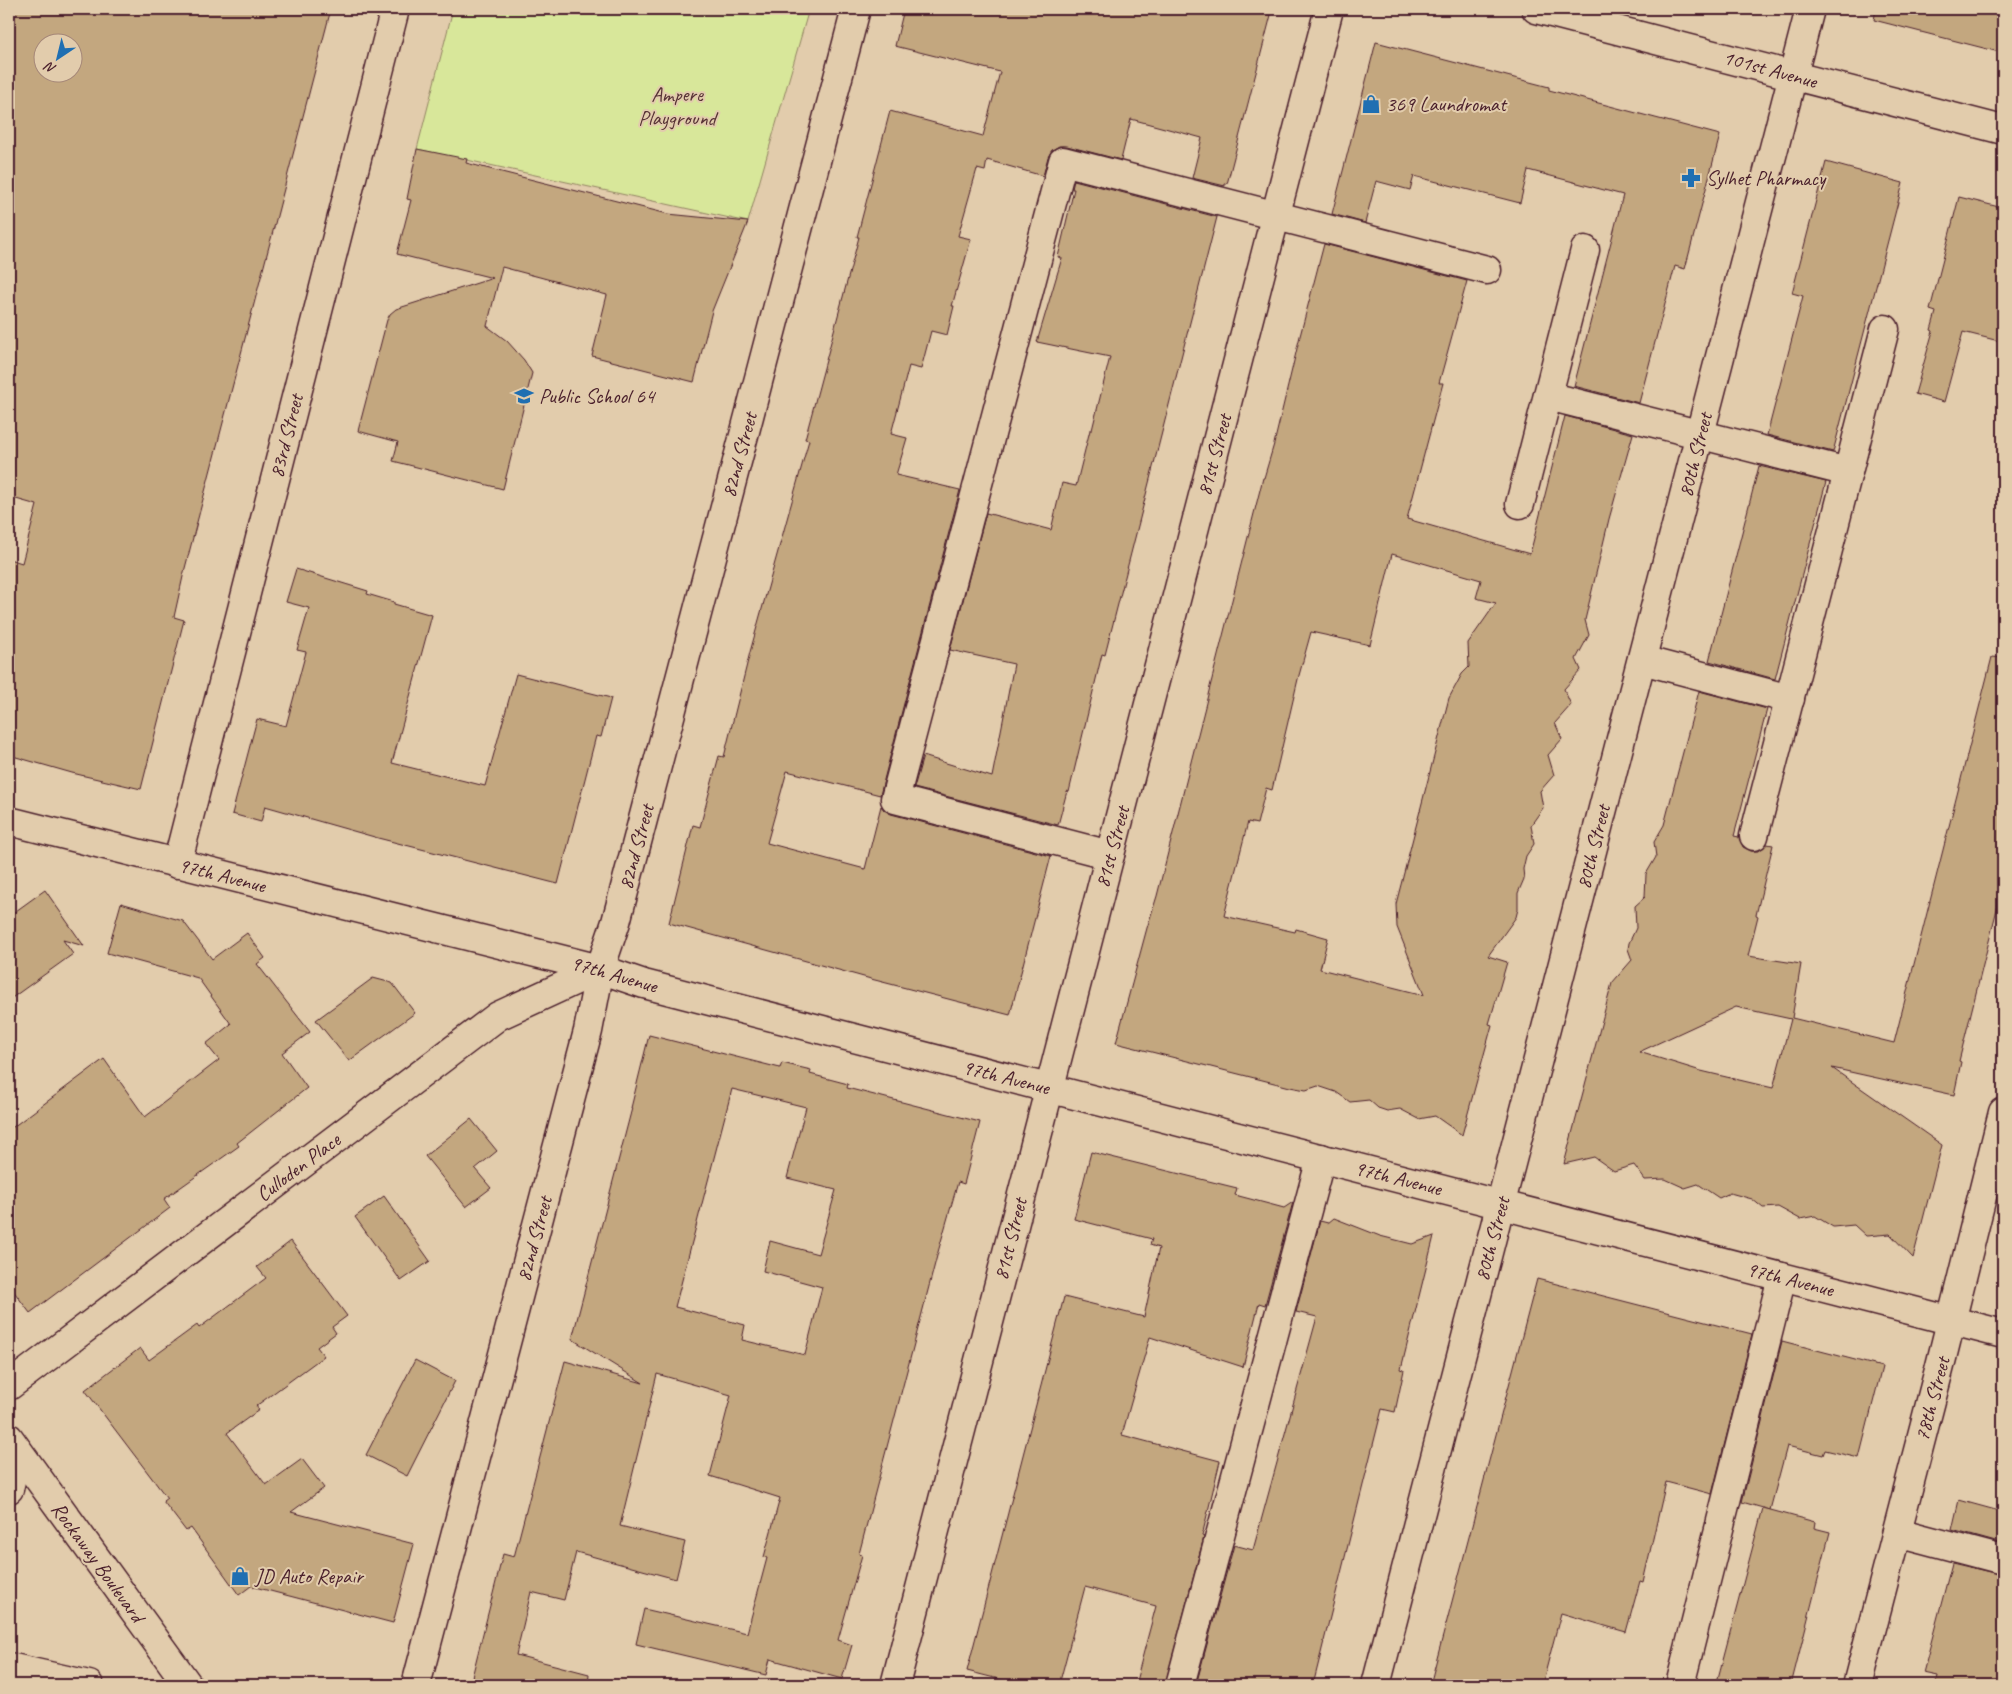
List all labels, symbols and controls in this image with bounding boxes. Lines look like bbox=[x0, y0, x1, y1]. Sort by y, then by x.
north arrow bbox=[32, 32, 82, 82]
street label: 101st Avenue bbox=[1720, 44, 1821, 94]
text: N bbox=[40, 57, 59, 78]
park label: Ampere Playground bbox=[638, 81, 719, 131]
place label: 369 Laundromat bbox=[1386, 91, 1508, 117]
shop icon: 369 Laundromat bbox=[1360, 93, 1382, 115]
place label: Sylhet Pharmacy bbox=[1706, 165, 1827, 191]
pharmacy icon: Sylhet Pharmacy bbox=[1680, 167, 1702, 189]
place label: Public School 64 bbox=[539, 383, 657, 409]
school or university icon: Public School 64 bbox=[513, 385, 535, 407]
street label: 83rd Street bbox=[263, 390, 309, 480]
street label: 82nd Street bbox=[715, 408, 763, 500]
street label: 80th Street bbox=[1672, 408, 1718, 500]
street label: 81st Street bbox=[1191, 409, 1238, 499]
street label: 82nd Street bbox=[612, 800, 660, 892]
street label: 80th Street bbox=[1570, 800, 1616, 892]
street label: 81st Street bbox=[1089, 801, 1136, 891]
street label: 97th Avenue bbox=[176, 852, 269, 899]
street label: 97th Avenue bbox=[568, 949, 661, 999]
street label: 97th Avenue bbox=[960, 1054, 1053, 1101]
street label: Culloden Place bbox=[251, 1126, 346, 1207]
street label: 97th Avenue bbox=[1352, 1155, 1445, 1202]
street label: 82nd Street bbox=[510, 1192, 558, 1284]
street label: 80th Street bbox=[1468, 1192, 1516, 1284]
street label: 81st Street bbox=[987, 1193, 1033, 1283]
street label: 97th Avenue bbox=[1744, 1256, 1837, 1303]
street label: 78th Street bbox=[1908, 1352, 1956, 1444]
street label: Rockaway Boulevard bbox=[46, 1497, 152, 1630]
place label: JD Auto Repair bbox=[254, 1563, 364, 1589]
shop icon: JD Auto Repair bbox=[229, 1565, 251, 1587]

